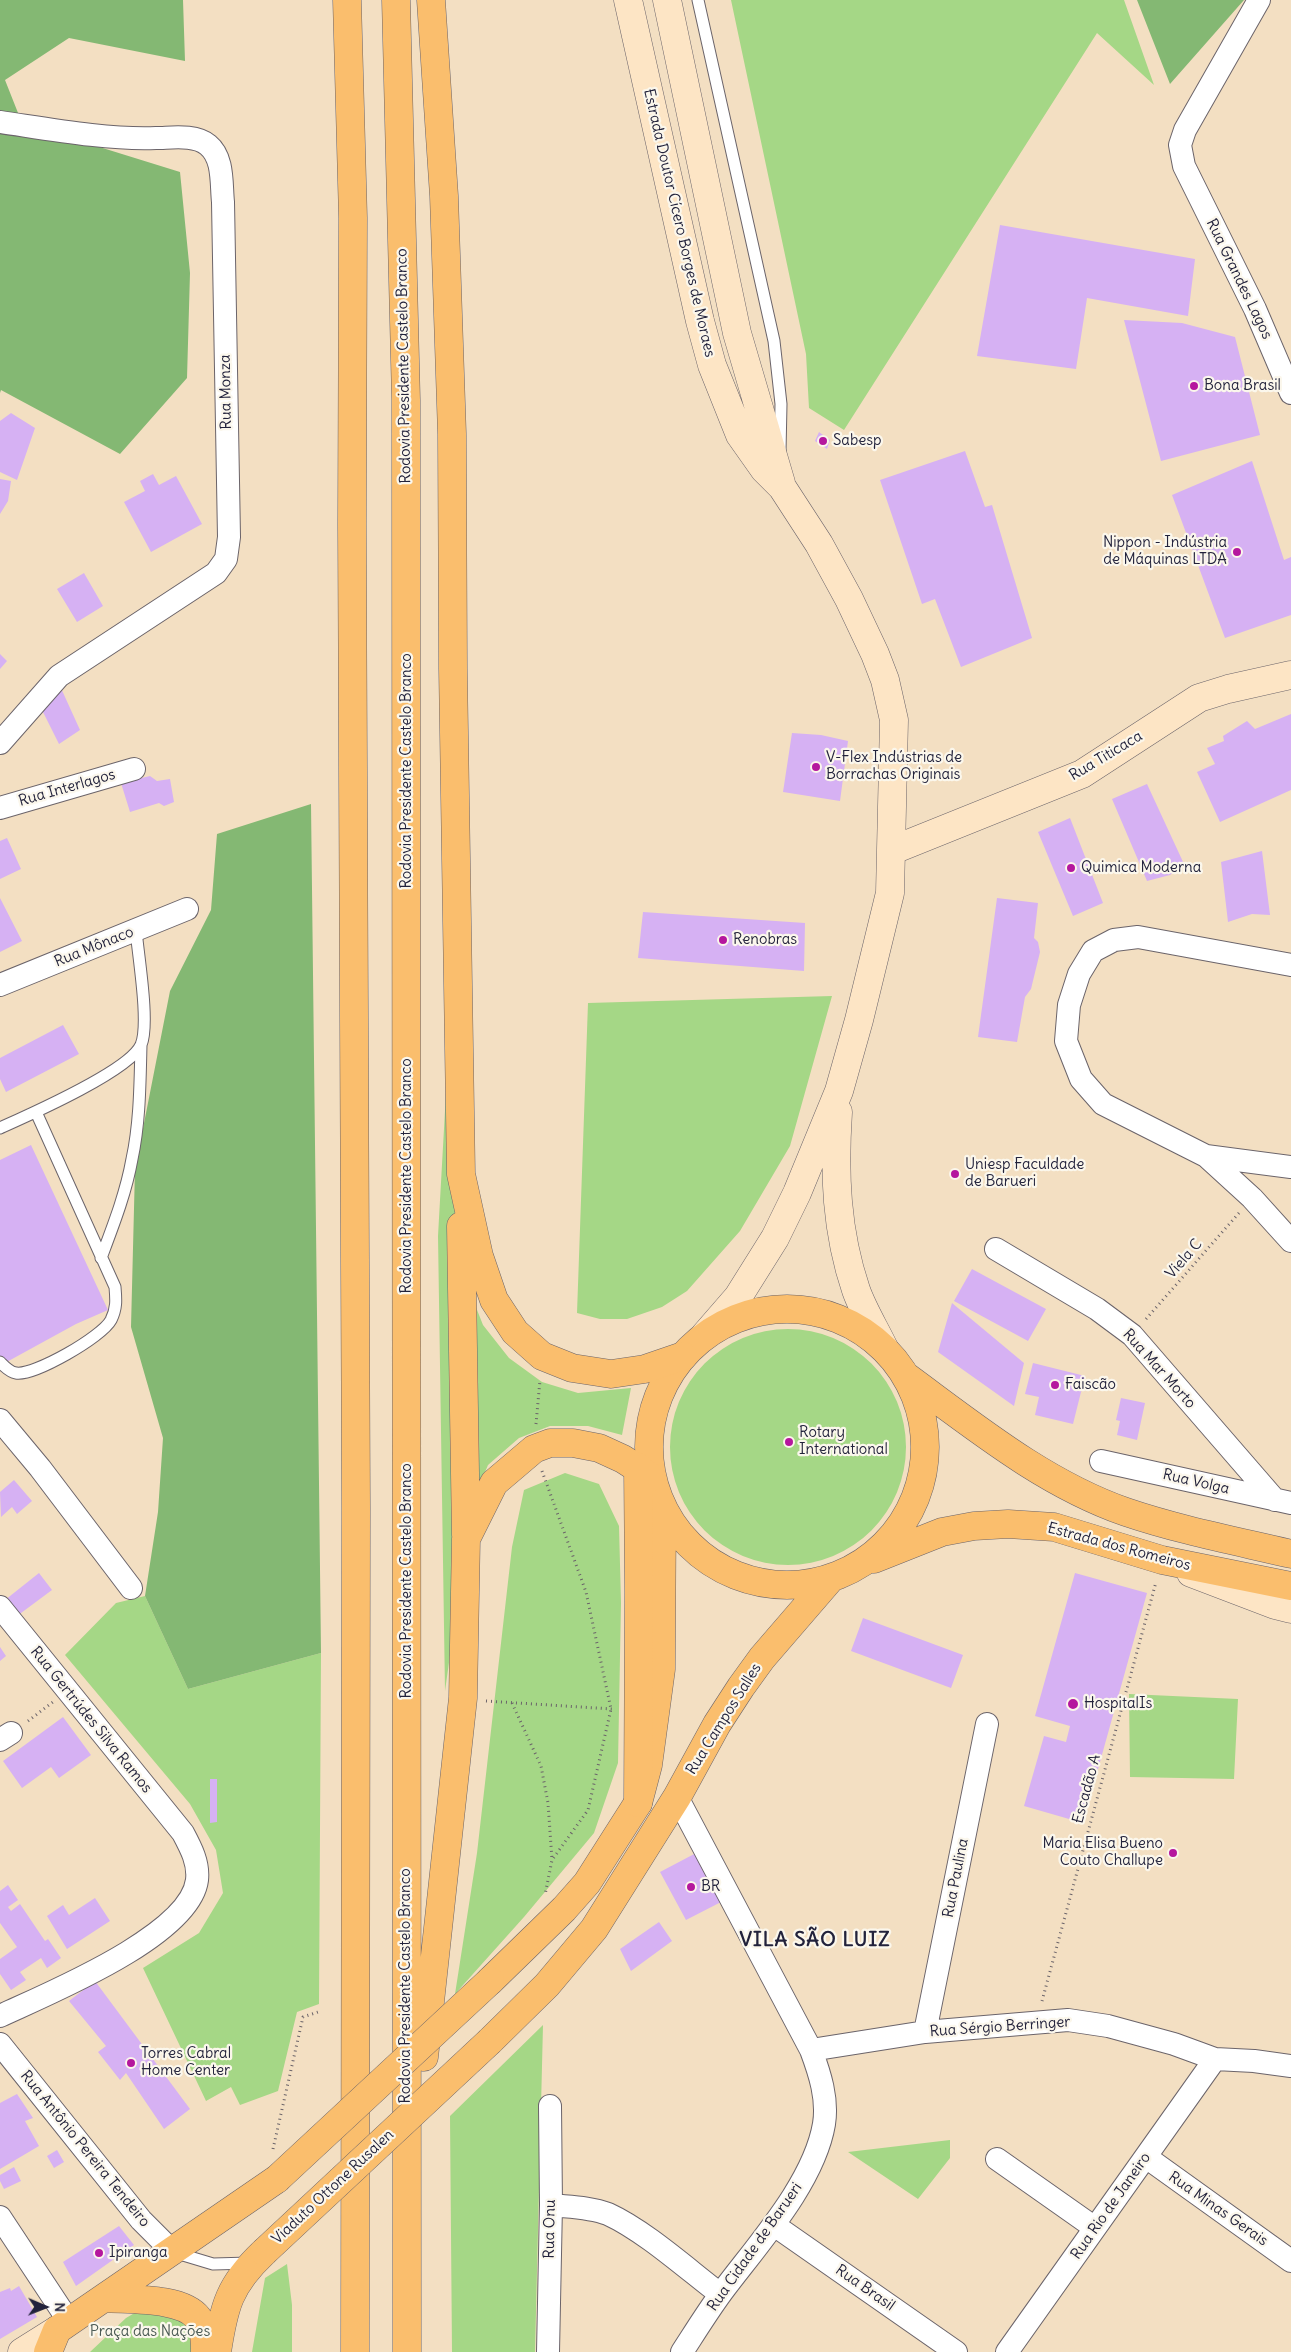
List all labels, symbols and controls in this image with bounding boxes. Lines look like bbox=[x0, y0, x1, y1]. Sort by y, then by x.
street label: Estrada Doutor Cícero Borges de Moraes bbox=[639, 87, 719, 359]
street label: Rua Grandes Lagos bbox=[1202, 216, 1276, 342]
street label: Rodovia Presidente Castelo Branco bbox=[393, 248, 415, 484]
street label: Rua Monza bbox=[216, 354, 236, 430]
place label: Bona Brasil bbox=[1204, 377, 1281, 395]
marker: Bona Brasil bbox=[1188, 380, 1200, 392]
place label: Sabesp bbox=[833, 432, 882, 450]
marker: Sabesp bbox=[817, 435, 829, 447]
place label: Nippon - Indústria de Máquinas LTDA bbox=[1103, 534, 1227, 569]
marker: Nippon - Indústria de Máquinas LTDA bbox=[1231, 546, 1243, 558]
street label: Rodovia Presidente Castelo Branco bbox=[398, 653, 416, 889]
street label: Rua Titicaca bbox=[1066, 727, 1146, 785]
place label: V-Flex Indústrias de Borrachas Originais bbox=[826, 749, 962, 784]
marker: V-Flex Indústrias de Borrachas Originais bbox=[810, 761, 822, 773]
street label: Rua Interlagos bbox=[17, 766, 117, 810]
place label: Quimica Moderna bbox=[1081, 859, 1201, 877]
marker: Quimica Moderna bbox=[1065, 862, 1077, 874]
street label: Rua Mônaco bbox=[52, 923, 136, 971]
place label: Renobras bbox=[733, 931, 797, 949]
marker: Renobras bbox=[717, 934, 729, 946]
street label: Rodovia Presidente Castelo Branco bbox=[398, 1058, 416, 1294]
place label: Uniesp Faculdade de Barueri bbox=[965, 1156, 1084, 1191]
marker: Uniesp Faculdade de Barueri bbox=[949, 1168, 961, 1180]
street label: Viela C bbox=[1162, 1236, 1206, 1282]
street label: Rua Mar Morto bbox=[1119, 1326, 1199, 1412]
place label: Faiscão bbox=[1065, 1376, 1116, 1394]
marker: Faiscão bbox=[1049, 1379, 1061, 1391]
place label: Rotary International bbox=[799, 1424, 888, 1459]
marker: Rotary International bbox=[783, 1436, 795, 1448]
street label: Rodovia Presidente Castelo Branco bbox=[398, 1463, 416, 1699]
street label: Rua Volga bbox=[1161, 1466, 1231, 1498]
street label: Estrada dos Romeiros bbox=[1045, 1519, 1193, 1575]
street label: Rua Gertrúdes Silva Ramos bbox=[26, 1643, 156, 1797]
street label: Rua Campos Salles bbox=[683, 1660, 765, 1778]
place label: HospitalIs bbox=[1084, 1695, 1152, 1713]
marker: HospitalIs bbox=[1066, 1697, 1080, 1711]
street label: Escadão A bbox=[1069, 1753, 1105, 1825]
place label: Maria Elisa Bueno Couto Challupe bbox=[1043, 1835, 1163, 1870]
street label: Rua Paulina bbox=[940, 1837, 972, 1919]
marker: Maria Elisa Bueno Couto Challupe bbox=[1167, 1847, 1179, 1859]
street label: Rodovia Presidente Castelo Branco bbox=[397, 1868, 415, 2104]
place label: BR bbox=[701, 1878, 720, 1896]
marker: BR bbox=[685, 1881, 697, 1893]
district label: VILA SÃO LUIZ bbox=[738, 1928, 892, 1952]
street label: Rua Sérgio Berringer bbox=[929, 2013, 1071, 2041]
place label: Torres Cabral Home Center bbox=[141, 2045, 231, 2080]
marker: Torres Cabral Home Center bbox=[125, 2057, 137, 2069]
street label: Rua Antônio Pereira Tendeiro bbox=[16, 2067, 154, 2231]
street label: Viaduto Ottone Rusalen bbox=[268, 2126, 398, 2248]
street label: Rua Rio de Janeiro bbox=[1067, 2149, 1155, 2263]
street label: Rua Minas Gerais bbox=[1165, 2168, 1271, 2250]
street label: Rua Cidade de Barueri bbox=[704, 2179, 806, 2315]
street label: Rua Onu bbox=[540, 2199, 560, 2259]
place label: Ipiranga bbox=[109, 2244, 167, 2262]
marker: Ipiranga bbox=[93, 2247, 105, 2259]
street label: Rua Brasil bbox=[832, 2261, 898, 2315]
north arrow bbox=[20, 2282, 70, 2332]
text: N bbox=[51, 2302, 69, 2312]
park label: Praça das Nações bbox=[90, 2323, 210, 2341]

